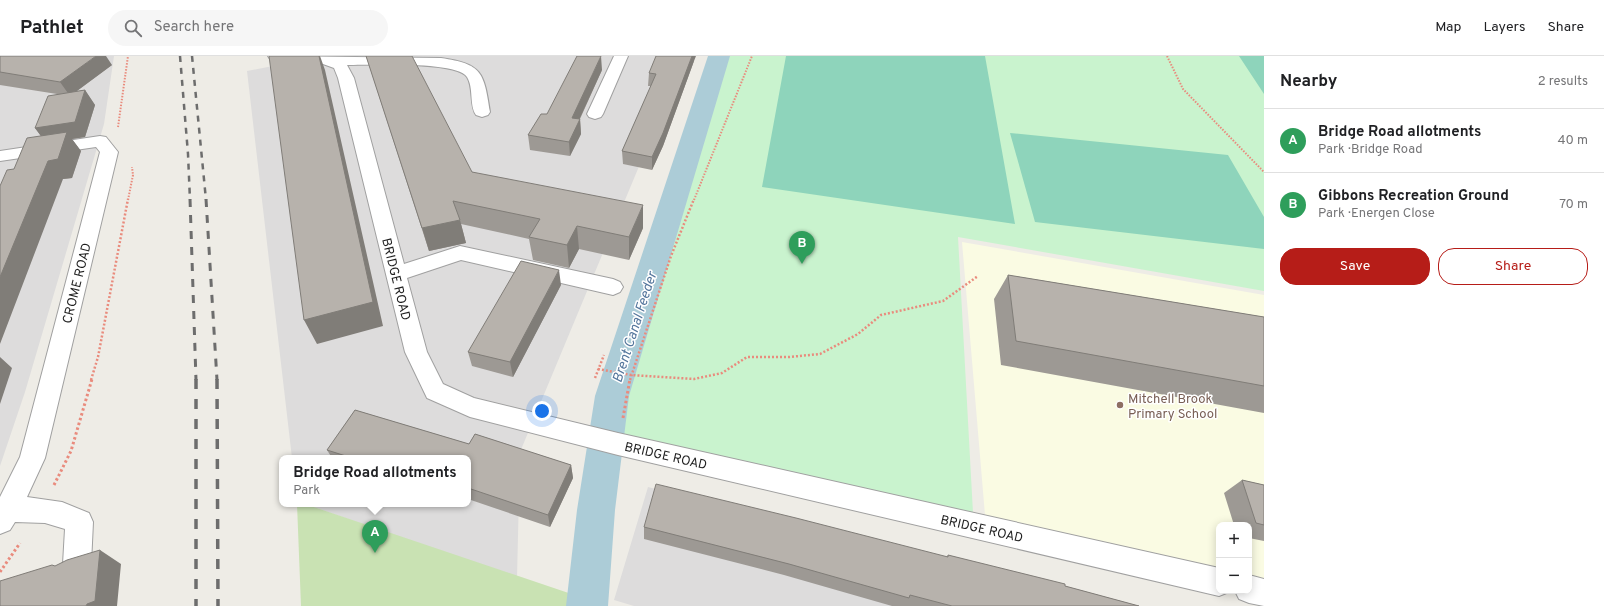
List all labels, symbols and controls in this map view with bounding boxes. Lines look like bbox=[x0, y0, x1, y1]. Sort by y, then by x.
search box bbox=[108, 10, 388, 46]
text: Pathlet bbox=[20, 16, 84, 40]
icon: search bbox=[122, 17, 144, 39]
text: Search here bbox=[154, 18, 234, 37]
text: Map bbox=[1435, 19, 1461, 36]
text: Layers bbox=[1483, 19, 1525, 36]
text: Share bbox=[1547, 19, 1584, 36]
text: Nearby bbox=[1280, 71, 1337, 93]
text: 2 results bbox=[1538, 74, 1588, 90]
text: Bridge Road allotments bbox=[1318, 123, 1481, 142]
text: A bbox=[1288, 133, 1298, 149]
text: 40 m bbox=[1558, 133, 1588, 149]
text: Park · Bridge Road bbox=[1318, 142, 1422, 158]
text: Gibbons Recreation Ground bbox=[1318, 187, 1509, 206]
text: B bbox=[1289, 197, 1297, 213]
text: 70 m bbox=[1559, 197, 1588, 213]
text: Park · Energen Close bbox=[1318, 206, 1435, 222]
pin: B bbox=[789, 231, 815, 264]
street label: BRIDGE ROAD bbox=[377, 237, 413, 322]
street label: CROME ROAD bbox=[60, 241, 96, 325]
button: Save bbox=[1280, 248, 1430, 285]
button: Share bbox=[1438, 248, 1588, 285]
water label: Brent Canal Feeder bbox=[609, 268, 662, 385]
place label: Mitchell Brook Primary School bbox=[1128, 392, 1217, 423]
marker: Mitchell Brook Primary School bbox=[1115, 400, 1125, 410]
your location bbox=[532, 401, 552, 421]
street label: BRIDGE ROAD bbox=[623, 440, 708, 474]
popup bbox=[279, 455, 471, 507]
text: Bridge Road allotments bbox=[293, 464, 457, 483]
text: Park bbox=[293, 483, 320, 499]
street label: BRIDGE ROAD bbox=[939, 513, 1024, 547]
pin: A bbox=[362, 520, 388, 553]
map controls bbox=[1216, 522, 1252, 594]
button: + bbox=[1216, 522, 1252, 558]
button: − bbox=[1216, 558, 1252, 594]

